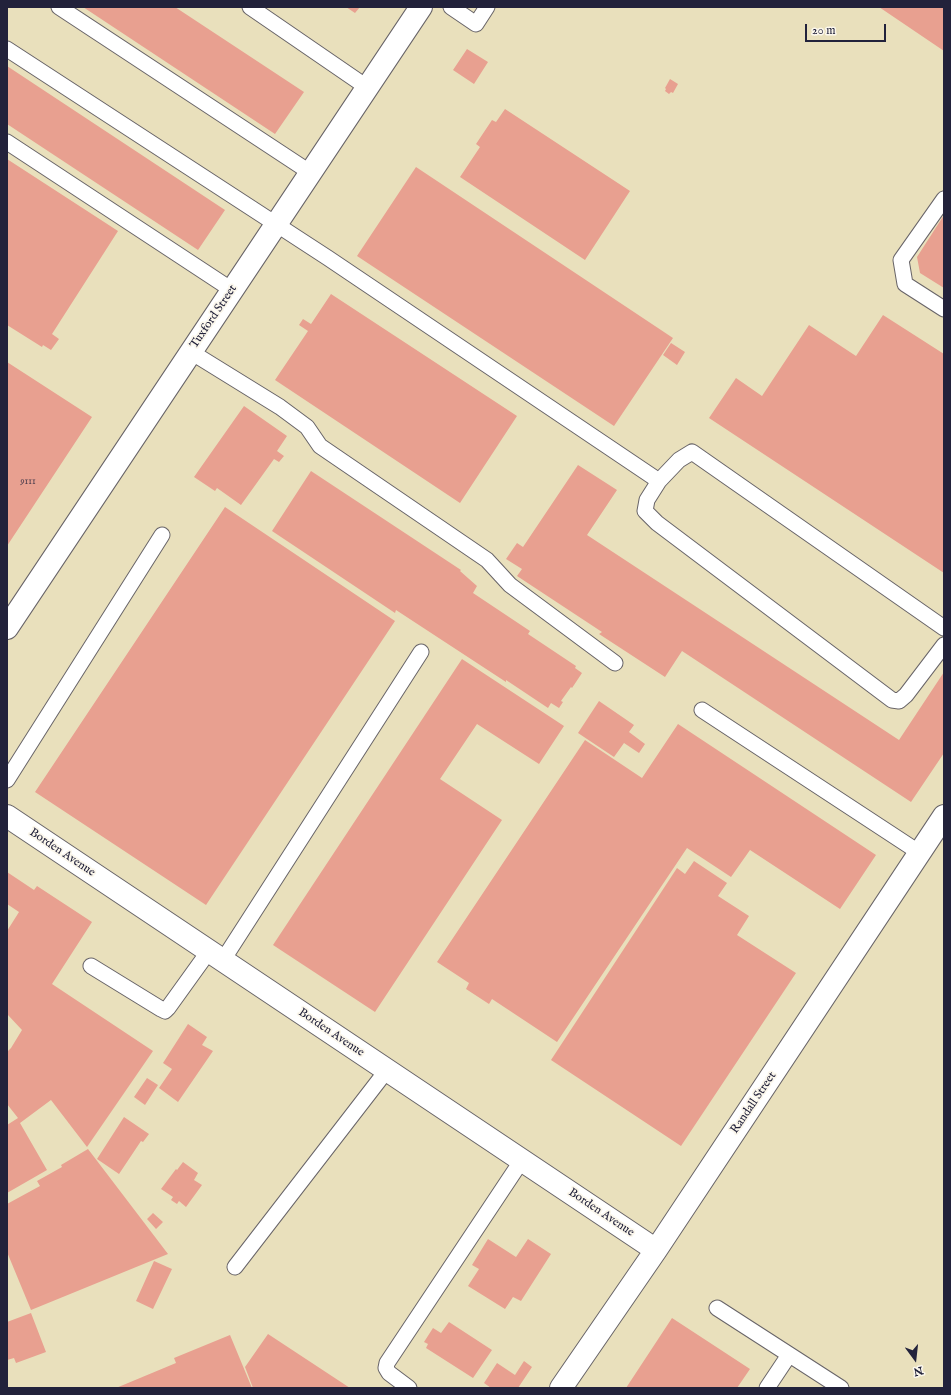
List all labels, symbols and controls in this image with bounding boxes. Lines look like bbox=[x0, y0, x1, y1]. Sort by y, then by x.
scale bar bbox=[807, 16, 888, 42]
text: 20 m bbox=[812, 23, 835, 38]
street label: Tuxford Street bbox=[187, 282, 241, 352]
house number: 9111 bbox=[20, 476, 36, 488]
street label: Borden Avenue bbox=[26, 826, 98, 880]
street label: Borden Avenue bbox=[295, 1006, 367, 1060]
street label: Randall Street bbox=[728, 1069, 780, 1137]
street label: Borden Avenue bbox=[565, 1186, 637, 1240]
north arrow bbox=[895, 1339, 935, 1379]
text: N bbox=[912, 1363, 925, 1379]

